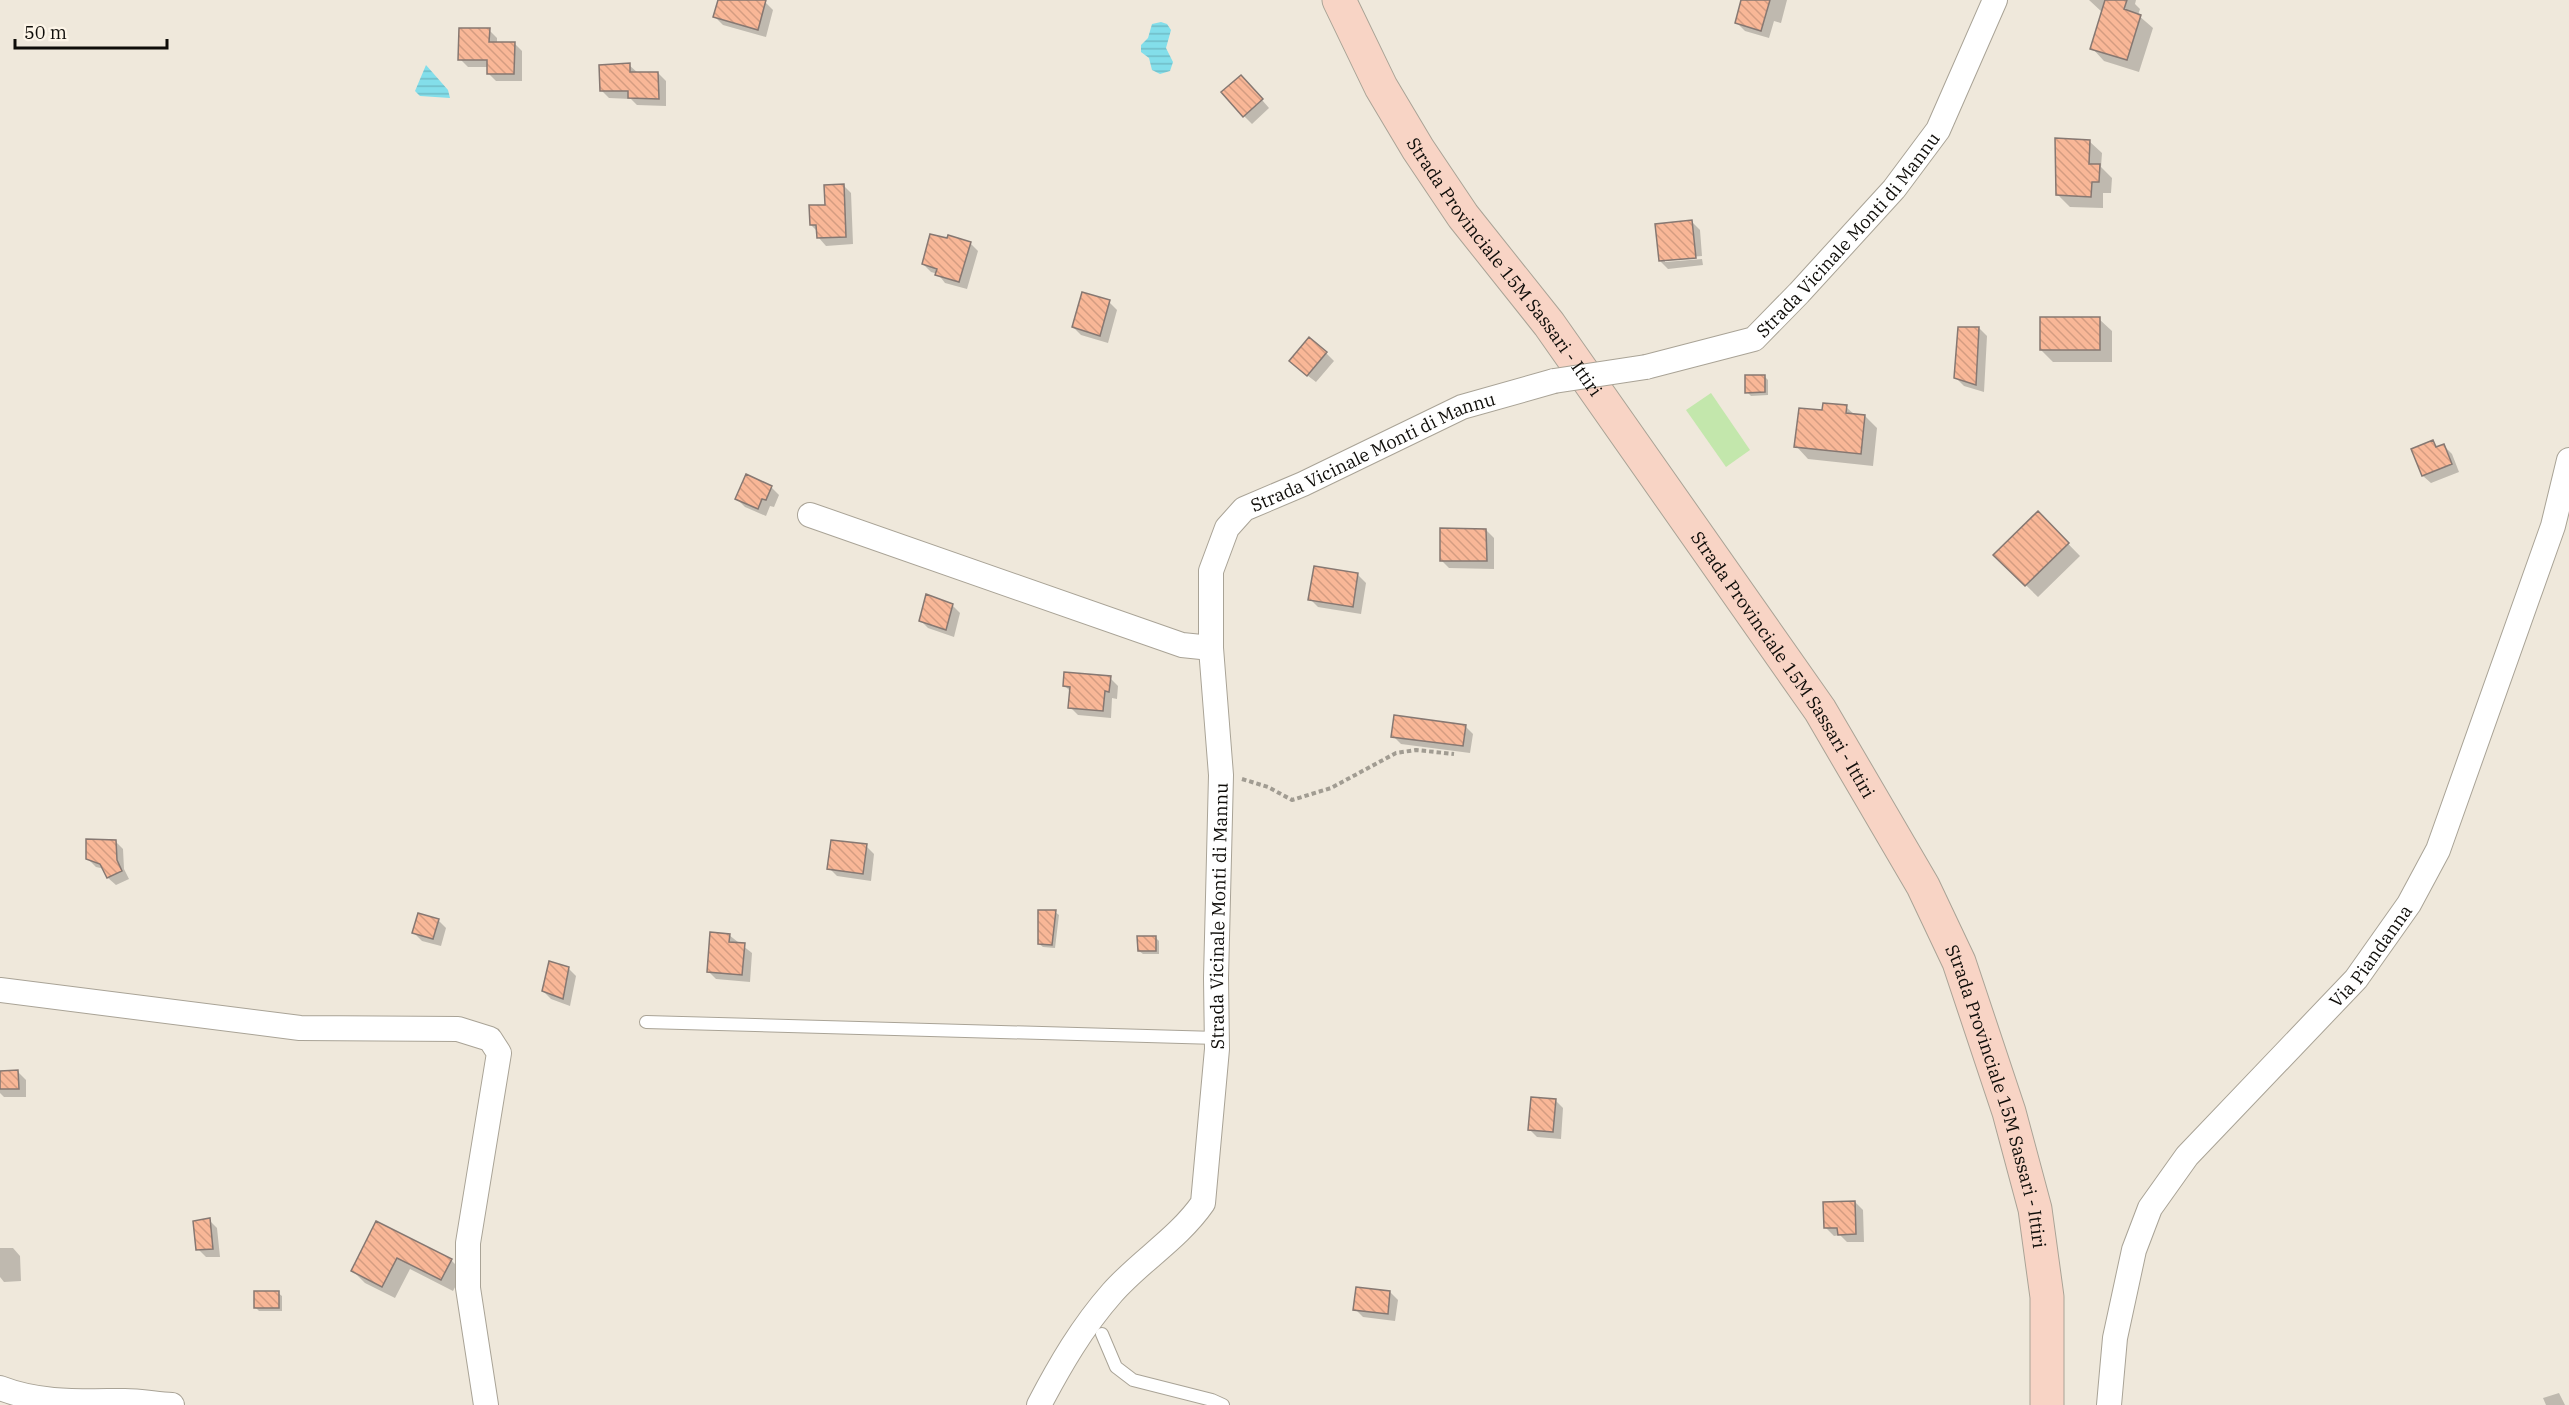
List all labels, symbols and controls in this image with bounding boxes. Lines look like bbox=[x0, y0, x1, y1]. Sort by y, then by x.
scale bar bbox=[15, 12, 166, 50]
text: 50 m bbox=[24, 21, 67, 44]
street label: Strada Vicinale Monti di Mannu bbox=[1751, 127, 1944, 342]
street label: Strada Provinciale 15M Sassari - Ittiri bbox=[1402, 133, 1608, 401]
street label: Strada Vicinale Monti di Mannu bbox=[1247, 387, 1498, 516]
street label: Strada Provinciale 15M Sassari - Ittiri bbox=[1686, 526, 1881, 802]
street label: Strada Vicinale Monti di Mannu bbox=[1204, 782, 1232, 1049]
street label: Via Piandanna bbox=[2324, 900, 2417, 1012]
street label: Strada Provinciale 15M Sassari - Ittiri bbox=[1941, 941, 2052, 1250]

